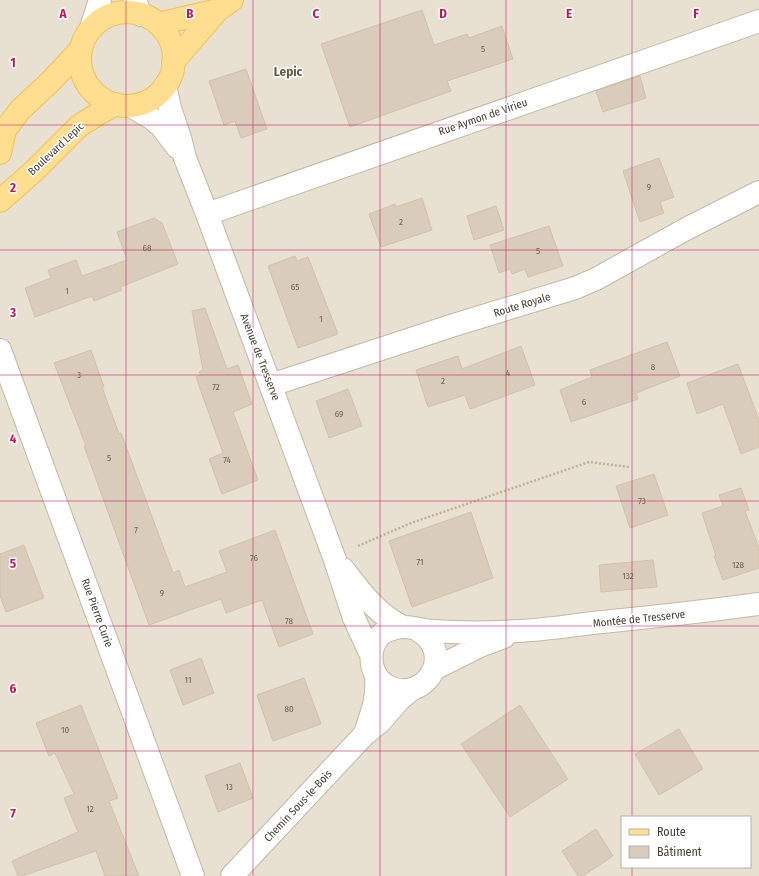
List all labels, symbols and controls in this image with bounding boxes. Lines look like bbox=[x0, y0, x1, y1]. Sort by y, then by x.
text: A bbox=[58, 6, 67, 21]
text: B bbox=[186, 6, 194, 21]
text: C bbox=[313, 6, 320, 21]
text: D bbox=[439, 6, 447, 21]
text: E bbox=[566, 6, 572, 21]
text: F bbox=[693, 6, 699, 21]
house number: 5 bbox=[481, 44, 485, 54]
text: 1 bbox=[10, 55, 16, 70]
district label: Lepic bbox=[274, 64, 303, 79]
street label: Rue Aymon de Virieu bbox=[437, 96, 529, 138]
street label: Boulevard Lepic bbox=[25, 120, 87, 178]
text: 2 bbox=[9, 180, 16, 195]
house number: 9 bbox=[647, 182, 651, 192]
house number: 2 bbox=[399, 217, 403, 227]
house number: 68 bbox=[143, 243, 152, 253]
house number: 5 bbox=[536, 246, 540, 256]
house number: 65 bbox=[291, 282, 299, 292]
house number: 1 bbox=[65, 286, 69, 296]
street label: Route Royale bbox=[492, 290, 552, 320]
text: 3 bbox=[9, 305, 16, 320]
street label: Avenue de Tresserve bbox=[237, 312, 283, 402]
house number: 1 bbox=[319, 314, 323, 324]
house number: 8 bbox=[651, 362, 656, 372]
house number: 4 bbox=[506, 368, 511, 378]
house number: 3 bbox=[77, 370, 81, 380]
house number: 2 bbox=[441, 376, 445, 386]
house number: 72 bbox=[212, 382, 220, 392]
house number: 6 bbox=[582, 397, 587, 407]
house number: 69 bbox=[335, 409, 343, 419]
text: 4 bbox=[10, 431, 17, 446]
house number: 5 bbox=[107, 453, 111, 463]
house number: 74 bbox=[223, 455, 231, 465]
house number: 73 bbox=[638, 496, 646, 506]
house number: 7 bbox=[134, 525, 138, 535]
house number: 76 bbox=[250, 553, 258, 563]
text: 5 bbox=[10, 556, 16, 571]
house number: 71 bbox=[416, 557, 424, 567]
house number: 128 bbox=[732, 560, 744, 570]
house number: 132 bbox=[622, 571, 634, 581]
street label: Rue Pierre Curie bbox=[79, 577, 115, 649]
house number: 9 bbox=[160, 588, 164, 598]
street label: Montée de Tresserve bbox=[592, 608, 686, 630]
house number: 78 bbox=[285, 616, 293, 626]
house number: 11 bbox=[185, 675, 191, 685]
text: 6 bbox=[10, 681, 17, 696]
house number: 80 bbox=[284, 704, 294, 714]
house number: 10 bbox=[61, 725, 69, 735]
street label: Chemin Sous-le-Bois bbox=[261, 767, 335, 845]
house number: 13 bbox=[225, 782, 233, 792]
house number: 12 bbox=[86, 804, 94, 814]
text: 7 bbox=[10, 806, 16, 821]
legend bbox=[621, 816, 751, 868]
text: Route bbox=[657, 825, 686, 839]
text: Bâtiment bbox=[657, 845, 702, 859]

